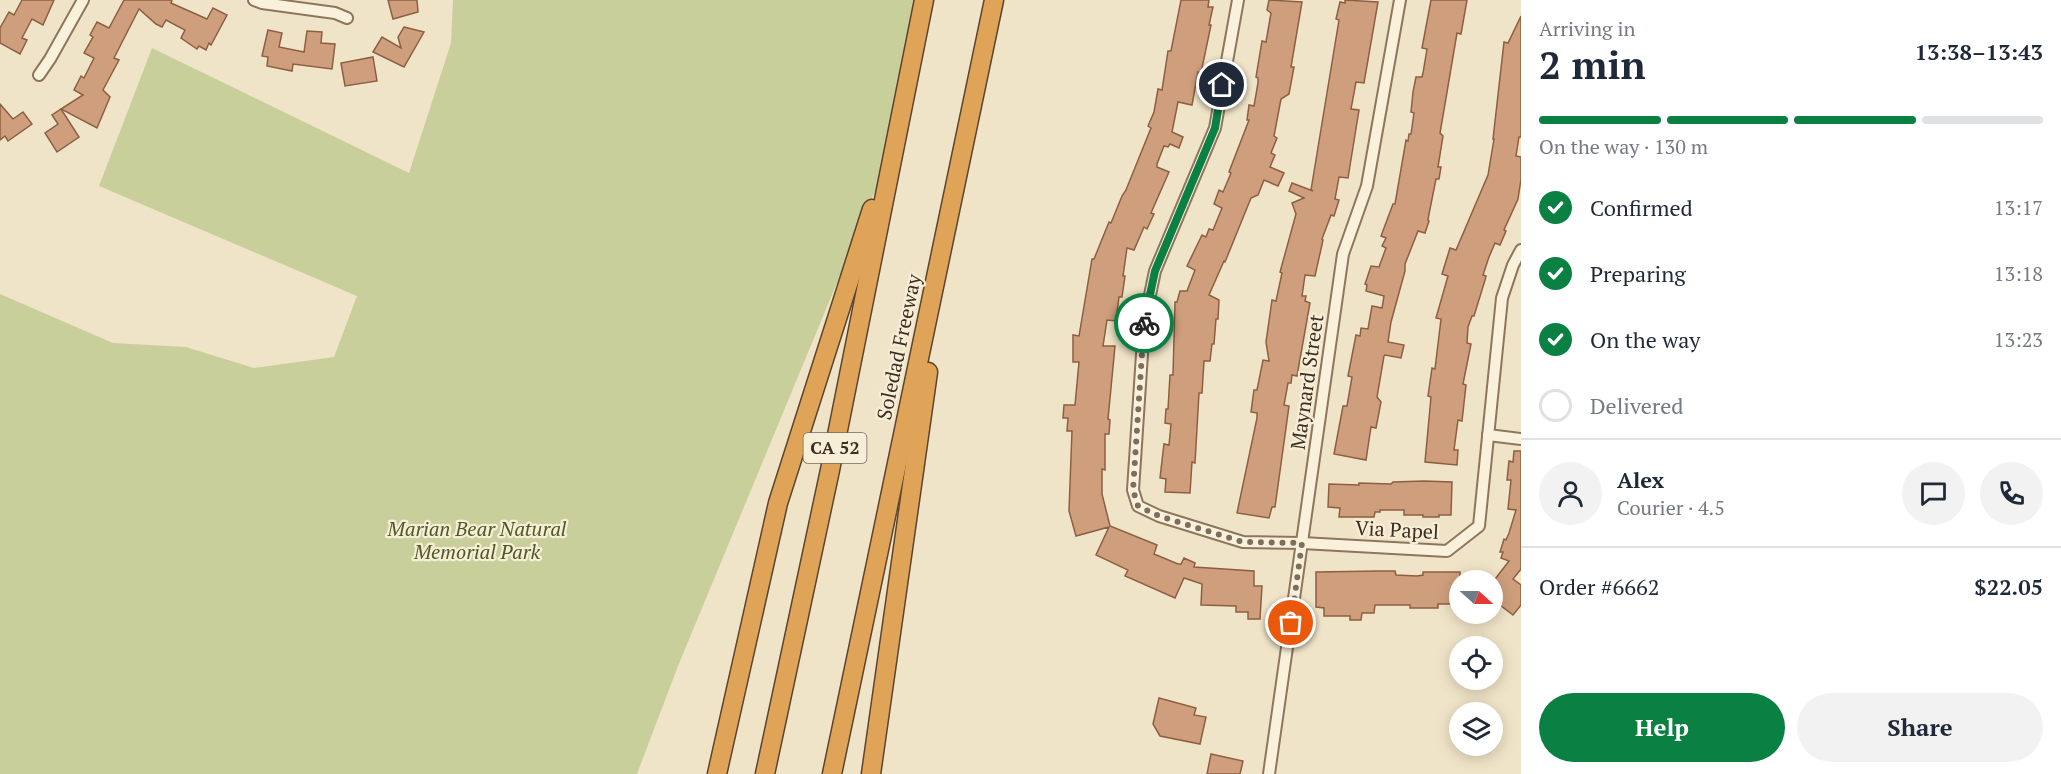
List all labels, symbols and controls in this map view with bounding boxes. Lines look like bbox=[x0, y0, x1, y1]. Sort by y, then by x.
text: Arriving in bbox=[1539, 15, 1635, 42]
text: 13:38–13:43 bbox=[1915, 37, 2043, 66]
text: 2 min bbox=[1539, 38, 1646, 90]
pin bbox=[1196, 59, 1247, 110]
icon: home bbox=[1205, 68, 1238, 101]
text: On the way · 130 m bbox=[1539, 133, 1708, 160]
icon: check bbox=[1539, 191, 1572, 224]
text: Confirmed bbox=[1590, 193, 1693, 222]
text: 13:17 bbox=[1994, 194, 2043, 221]
icon: check bbox=[1539, 257, 1572, 290]
text: Preparing bbox=[1590, 259, 1686, 288]
text: 13:18 bbox=[1994, 260, 2043, 287]
street label: Soledad Freeway bbox=[870, 271, 927, 422]
courier bbox=[1114, 293, 1174, 353]
icon: bike bbox=[1128, 307, 1161, 340]
street label: Maynard Street bbox=[1284, 312, 1329, 451]
icon: check bbox=[1539, 323, 1572, 356]
text: On the way bbox=[1590, 325, 1700, 354]
text: 13:23 bbox=[1994, 326, 2043, 353]
text: Delivered bbox=[1590, 391, 1683, 420]
road number: CA 52 bbox=[804, 433, 866, 463]
button: person bbox=[1539, 462, 1602, 525]
button: chat bbox=[1902, 462, 1965, 525]
button: phone bbox=[1980, 462, 2043, 525]
text: Alex bbox=[1617, 465, 1664, 494]
text: Courier · 4.5 bbox=[1617, 494, 1725, 521]
street label: Via Papel bbox=[1354, 514, 1440, 545]
park label: Marian Bear Natural Memorial Park bbox=[387, 515, 567, 565]
north arrow bbox=[1449, 570, 1503, 624]
map controls bbox=[1449, 570, 1503, 756]
text: Order #6662 bbox=[1539, 572, 1659, 601]
text: $22.05 bbox=[1974, 572, 2043, 601]
pin bbox=[1265, 597, 1316, 648]
icon: bag bbox=[1274, 606, 1307, 639]
button: locate bbox=[1449, 636, 1503, 690]
button: Help bbox=[1539, 693, 1785, 762]
button: Share bbox=[1797, 693, 2043, 762]
button: layers bbox=[1449, 702, 1503, 756]

